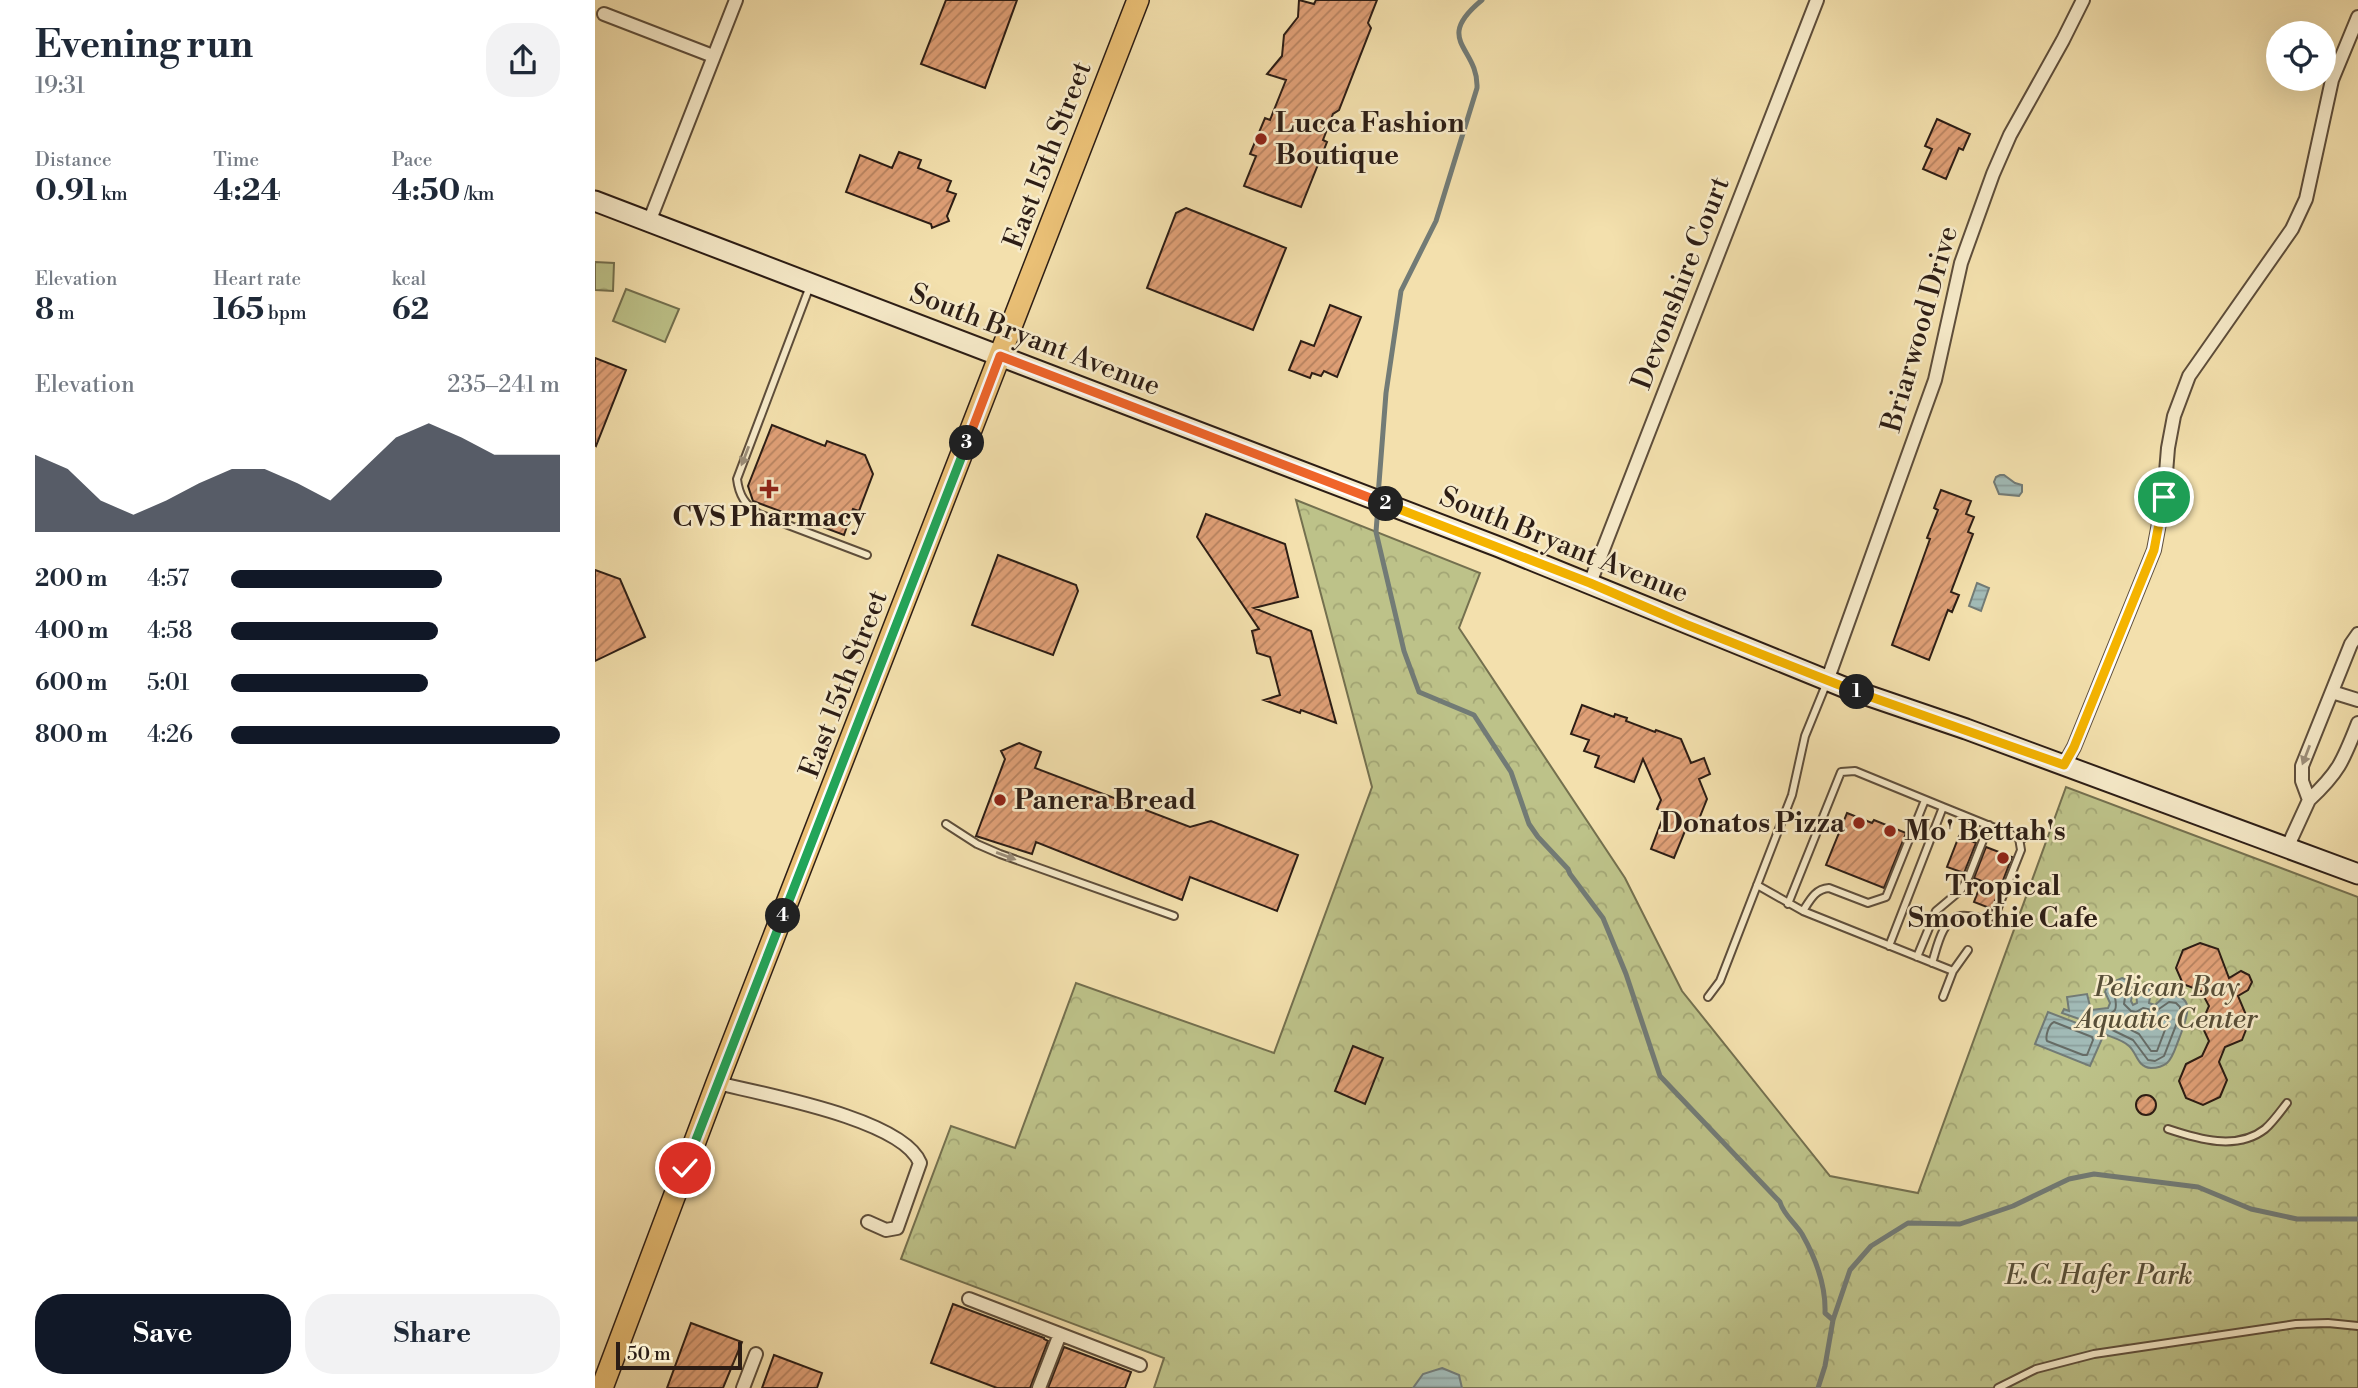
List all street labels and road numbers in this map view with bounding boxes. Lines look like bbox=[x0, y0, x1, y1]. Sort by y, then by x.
street label: East 15th Street bbox=[996, 56, 1100, 254]
street label: Devonshire Court bbox=[1624, 172, 1738, 394]
street label: Briarwood Drive bbox=[1874, 222, 1966, 437]
street label: South Bryant Avenue bbox=[905, 276, 1165, 404]
street label: South Bryant Avenue bbox=[1434, 479, 1694, 611]
street label: East 15th Street bbox=[792, 585, 896, 783]

